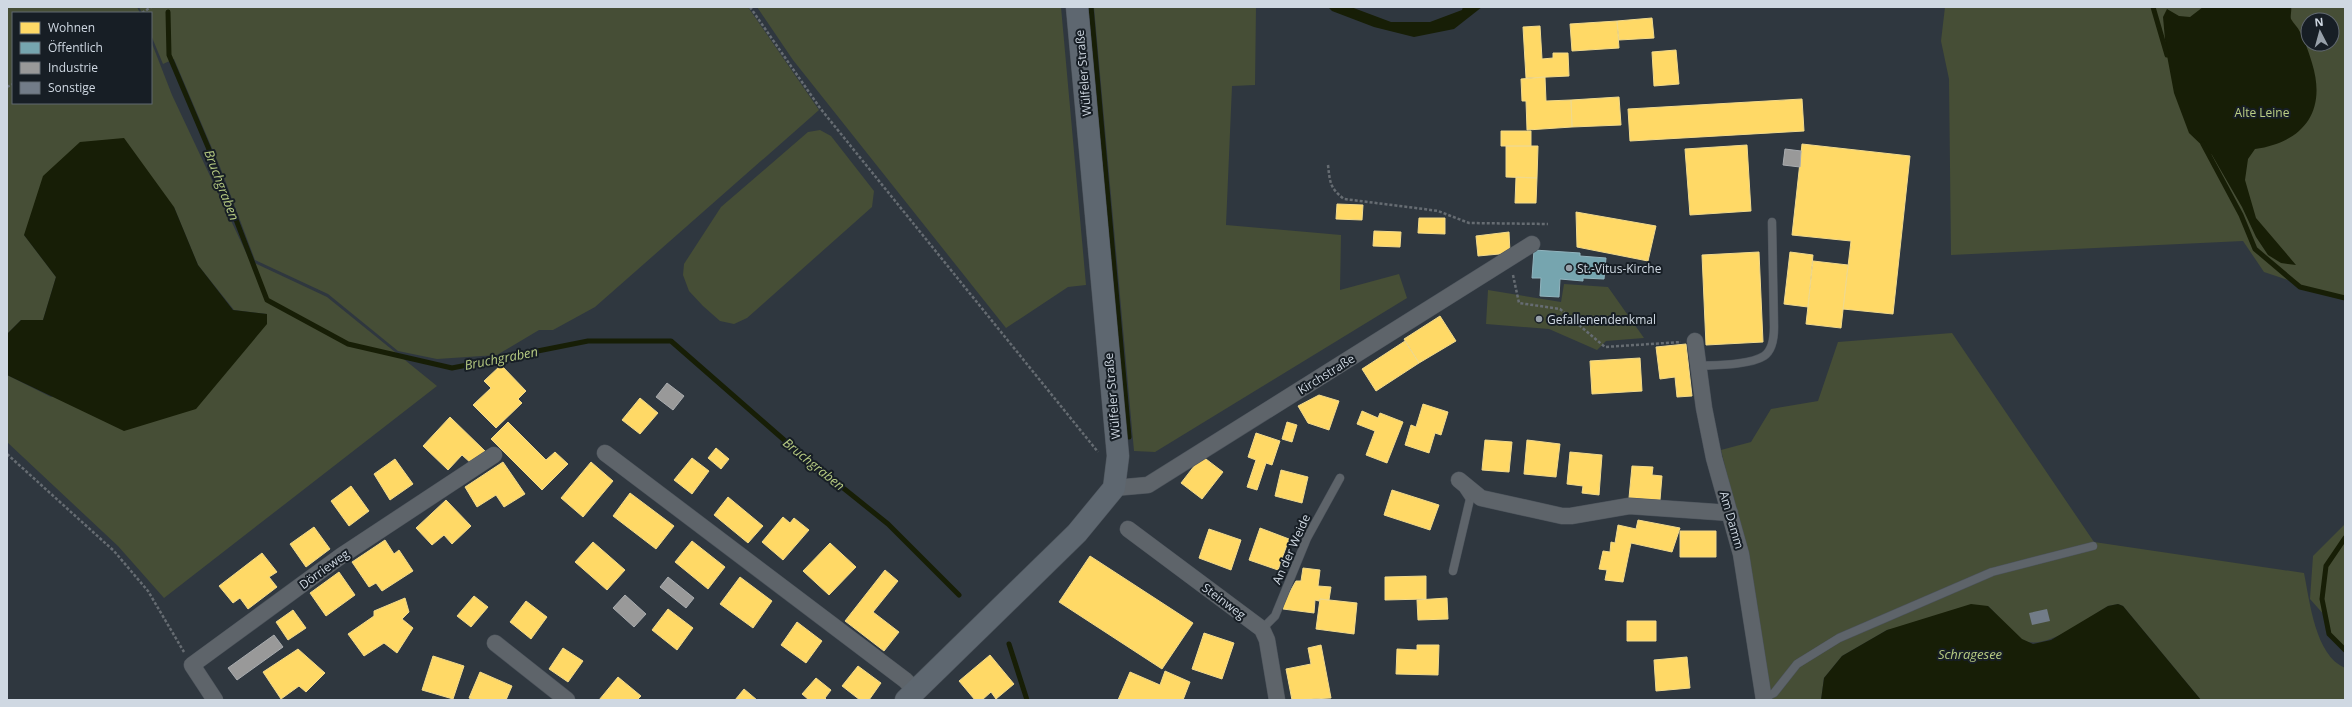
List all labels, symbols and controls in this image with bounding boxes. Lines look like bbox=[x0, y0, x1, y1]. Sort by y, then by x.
legend bbox=[12, 12, 152, 104]
north arrow bbox=[2300, 12, 2340, 52]
text: N bbox=[2314, 14, 2324, 29]
text: Wohnen bbox=[48, 19, 95, 36]
street label: Wülfeler Straße bbox=[1071, 29, 1095, 117]
text: Öffentlich bbox=[48, 39, 103, 56]
text: Industrie bbox=[48, 59, 98, 76]
text: Sonstige bbox=[48, 79, 96, 96]
park label: Alte Leine bbox=[2235, 104, 2290, 121]
water label: Bruchgraben bbox=[200, 147, 244, 223]
place label: St.-Vitus-Kirche bbox=[1577, 260, 1662, 277]
marker: St.-Vitus-Kirche bbox=[1564, 263, 1574, 273]
place label: Gefallenendenkmal bbox=[1547, 311, 1656, 328]
marker: Gefallenendenkmal bbox=[1534, 314, 1544, 324]
water label: Bruchgraben bbox=[463, 342, 539, 374]
street label: Kirchstraße bbox=[1294, 350, 1358, 398]
street label: Wülfeler Straße bbox=[1100, 352, 1124, 440]
water label: Bruchgraben bbox=[779, 434, 849, 494]
street label: Am Damm bbox=[1716, 489, 1748, 551]
street label: An der Weide bbox=[1268, 511, 1314, 587]
street label: Dörrieweg bbox=[296, 545, 353, 593]
street label: Steinweg bbox=[1199, 579, 1250, 623]
water label: Schragesee bbox=[1938, 645, 2003, 663]

